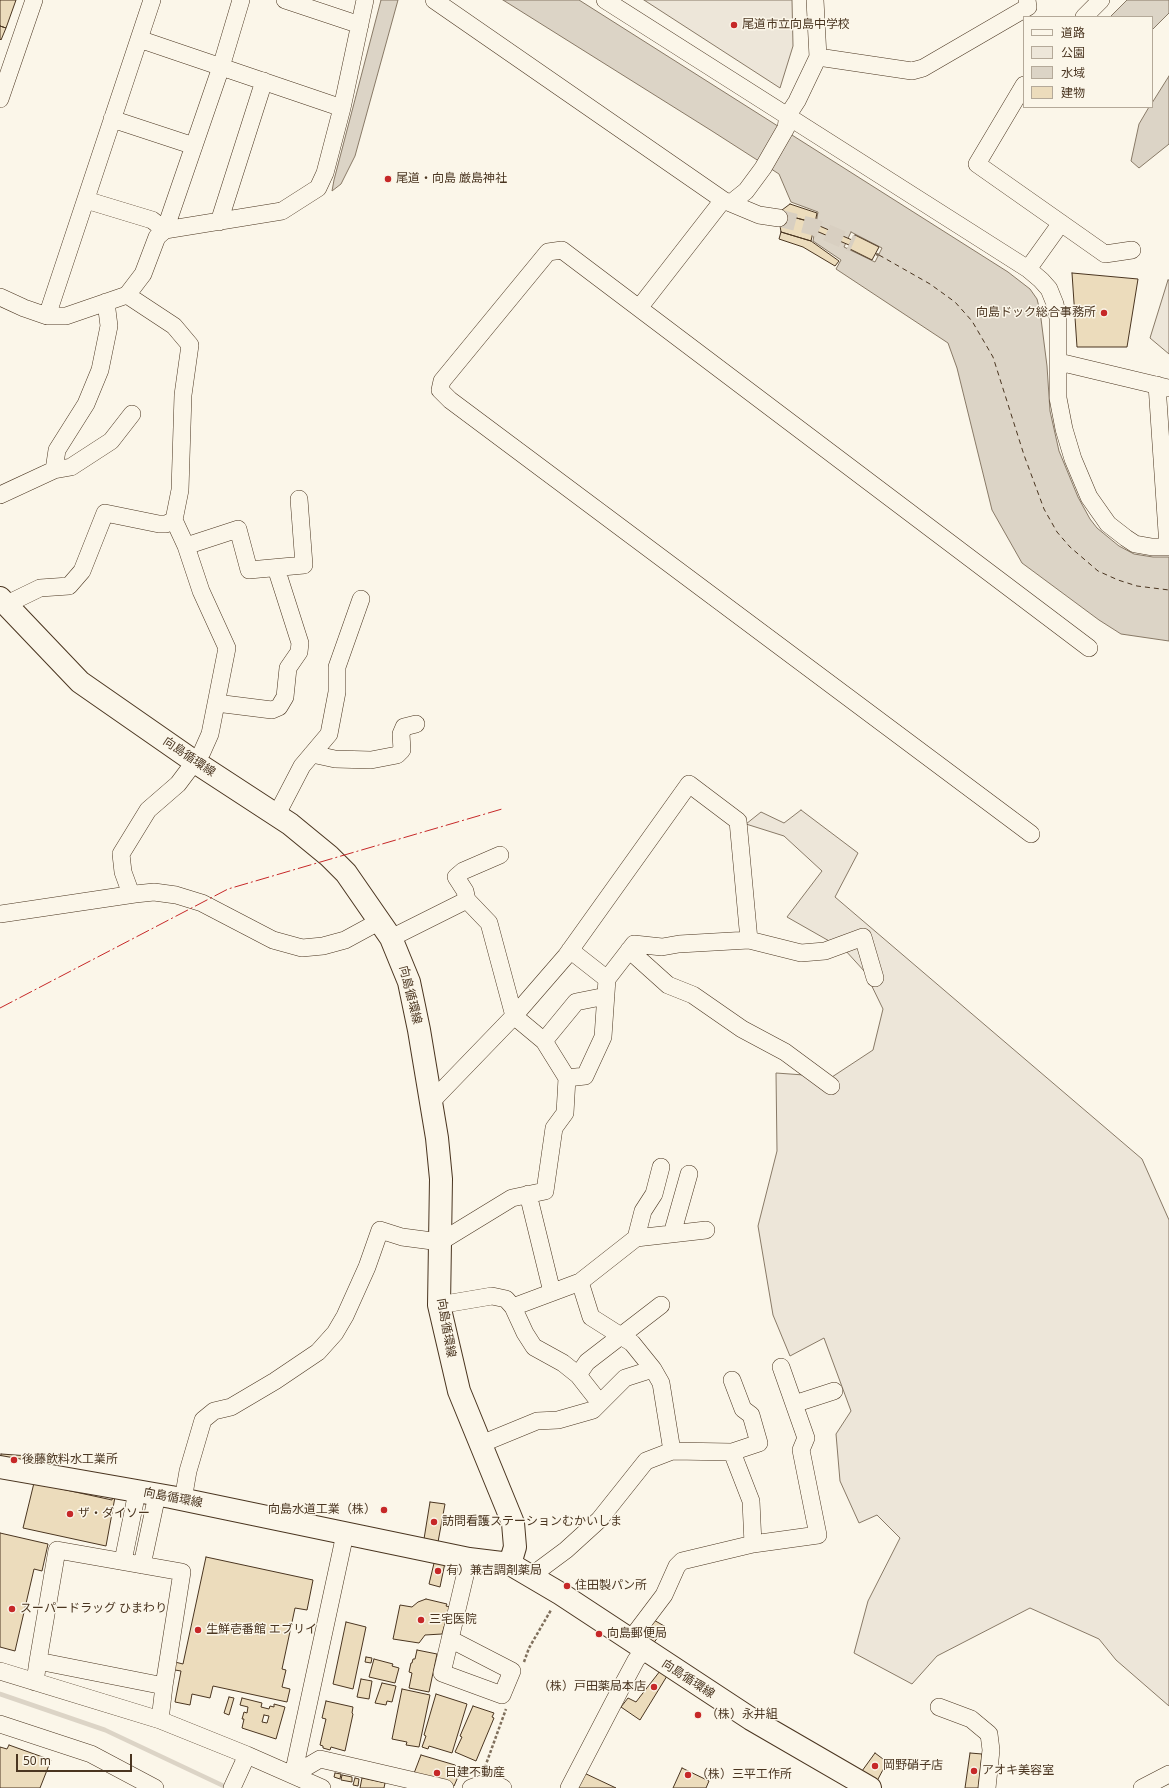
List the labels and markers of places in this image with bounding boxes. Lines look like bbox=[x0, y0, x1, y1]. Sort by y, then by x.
place label: 尾道市立向島中学校 bbox=[742, 18, 850, 32]
marker: 尾道市立向島中学校 bbox=[729, 20, 739, 30]
place label: 尾道・向島 厳島神社 bbox=[396, 172, 507, 186]
marker: 尾道・向島 厳島神社 bbox=[383, 174, 393, 184]
place label: 向島ドック総合事務所 bbox=[976, 306, 1096, 320]
marker: 向島ドック総合事務所 bbox=[1099, 308, 1109, 318]
place label: 後藤飲料水工業所 bbox=[22, 1453, 118, 1467]
marker: 後藤飲料水工業所 bbox=[9, 1455, 19, 1465]
place label: 向島水道工業（株） bbox=[268, 1503, 376, 1517]
marker: 向島水道工業（株） bbox=[379, 1505, 389, 1515]
place label: ザ・ダイソー bbox=[78, 1507, 150, 1521]
marker: ザ・ダイソー bbox=[65, 1509, 75, 1519]
place label: 訪問看護ステーションむかいしま bbox=[442, 1515, 622, 1529]
marker: 訪問看護ステーションむかいしま bbox=[429, 1517, 439, 1527]
place label: 有）兼吉調剤薬局 bbox=[446, 1564, 542, 1578]
marker: 有）兼吉調剤薬局 bbox=[433, 1566, 443, 1576]
place label: 住田製パン所 bbox=[575, 1579, 647, 1593]
marker: 住田製パン所 bbox=[562, 1581, 572, 1591]
place label: スーパードラッグ ひまわり bbox=[20, 1602, 167, 1616]
marker: スーパードラッグ ひまわり bbox=[7, 1604, 17, 1614]
place label: 三宅医院 bbox=[429, 1613, 477, 1627]
marker: 三宅医院 bbox=[416, 1615, 426, 1625]
place label: 生鮮壱番館 エブリイ bbox=[206, 1623, 317, 1637]
marker: 生鮮壱番館 エブリイ bbox=[193, 1625, 203, 1635]
place label: 向島郵便局 bbox=[607, 1627, 667, 1641]
marker: 向島郵便局 bbox=[594, 1629, 604, 1639]
place label: （株）戸田薬局本店 bbox=[538, 1680, 646, 1694]
marker: （株）戸田薬局本店 bbox=[649, 1682, 659, 1692]
place label: （株）永井組 bbox=[706, 1708, 778, 1722]
marker: （株）永井組 bbox=[693, 1710, 703, 1720]
place label: 岡野硝子店 bbox=[883, 1759, 943, 1773]
marker: 岡野硝子店 bbox=[870, 1761, 880, 1771]
place label: アオキ美容室 bbox=[982, 1764, 1054, 1778]
place label: 日建不動産 bbox=[445, 1766, 505, 1780]
marker: アオキ美容室 bbox=[969, 1766, 979, 1776]
marker: 日建不動産 bbox=[432, 1768, 442, 1778]
place label: （株）三平工作所 bbox=[696, 1768, 792, 1782]
marker: （株）三平工作所 bbox=[683, 1770, 693, 1780]

